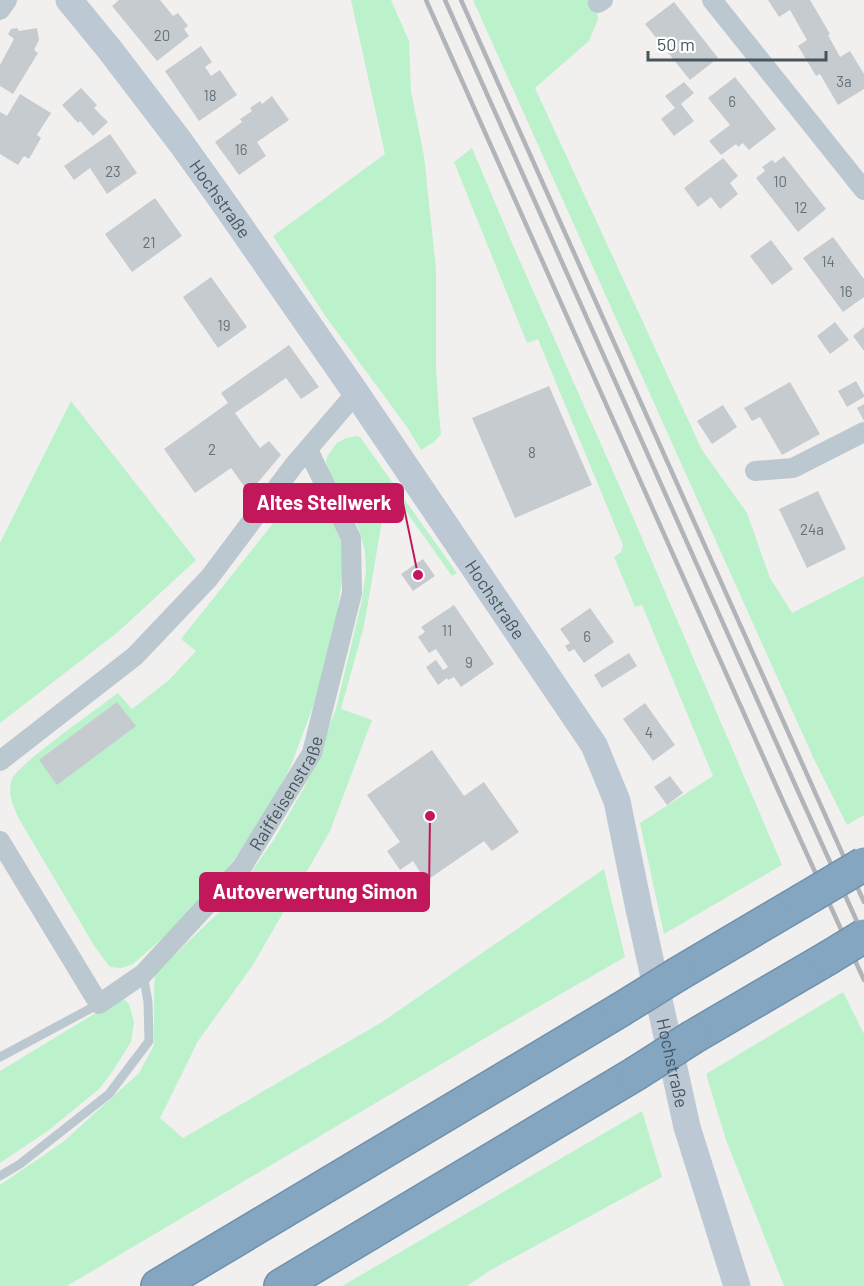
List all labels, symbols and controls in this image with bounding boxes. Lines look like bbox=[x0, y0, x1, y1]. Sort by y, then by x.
scale bar bbox=[648, 24, 826, 62]
house number: 20 bbox=[154, 26, 170, 44]
text: 50 m bbox=[657, 33, 695, 55]
house number: 3a bbox=[836, 72, 852, 90]
house number: 18 bbox=[203, 86, 217, 104]
house number: 6 bbox=[728, 92, 736, 110]
house number: 16 bbox=[235, 140, 247, 158]
street label: Hochstraße bbox=[185, 155, 256, 242]
house number: 23 bbox=[105, 162, 121, 180]
house number: 10 bbox=[773, 172, 787, 190]
house number: 12 bbox=[794, 198, 808, 216]
house number: 21 bbox=[142, 233, 156, 251]
house number: 14 bbox=[821, 252, 835, 270]
house number: 16 bbox=[840, 282, 852, 300]
house number: 19 bbox=[217, 316, 231, 334]
house number: 2 bbox=[208, 440, 216, 458]
house number: 8 bbox=[528, 443, 536, 461]
callout: Altes Stellwerk bbox=[244, 484, 403, 522]
text: Altes Stellwerk bbox=[257, 490, 392, 514]
house number: 24a bbox=[800, 520, 824, 538]
street label: Hochstraße bbox=[461, 555, 530, 643]
house number: 11 bbox=[442, 621, 452, 639]
house number: 6 bbox=[583, 627, 591, 645]
house number: 9 bbox=[465, 653, 473, 671]
house number: 4 bbox=[645, 723, 653, 741]
street label: Raiffeisenstraße bbox=[244, 734, 327, 854]
callout: Autoverwertung Simon bbox=[200, 873, 429, 911]
text: Autoverwertung Simon bbox=[213, 879, 417, 903]
street label: Hochstraße bbox=[652, 1016, 693, 1110]

